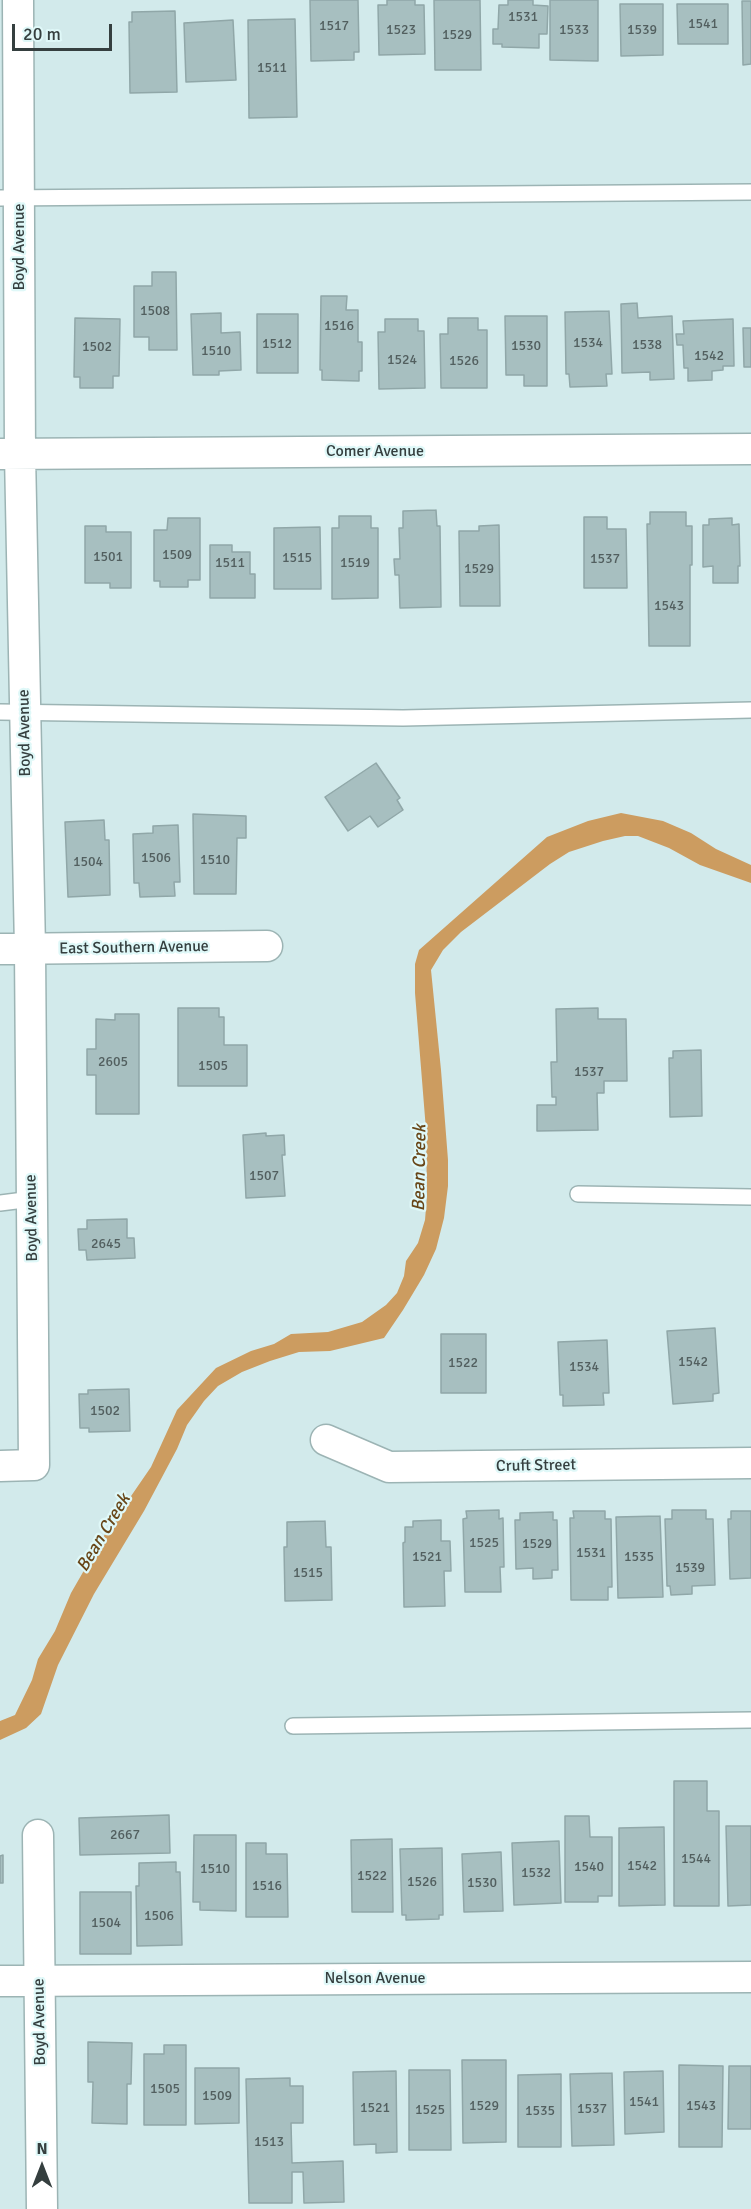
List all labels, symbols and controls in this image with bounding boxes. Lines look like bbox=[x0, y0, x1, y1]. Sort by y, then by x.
house number: 1531 bbox=[508, 9, 538, 25]
scale bar bbox=[15, 12, 116, 50]
house number: 1541 bbox=[688, 16, 718, 32]
house number: 1517 bbox=[319, 18, 349, 34]
house number: 1523 bbox=[386, 22, 416, 38]
house number: 1533 bbox=[559, 22, 589, 38]
house number: 1539 bbox=[627, 22, 657, 38]
text: 20 m bbox=[23, 23, 61, 45]
house number: 1529 bbox=[442, 27, 472, 43]
house number: 1511 bbox=[257, 60, 287, 76]
street label: Boyd Avenue bbox=[10, 203, 30, 291]
house number: 1508 bbox=[140, 303, 170, 319]
house number: 1516 bbox=[324, 318, 354, 334]
house number: 1534 bbox=[573, 335, 603, 351]
house number: 1512 bbox=[262, 336, 292, 352]
house number: 1538 bbox=[632, 337, 662, 353]
house number: 1530 bbox=[511, 338, 541, 354]
house number: 1502 bbox=[82, 339, 112, 355]
house number: 1510 bbox=[201, 343, 231, 359]
house number: 1542 bbox=[694, 348, 724, 364]
house number: 1524 bbox=[387, 352, 417, 368]
house number: 1526 bbox=[449, 353, 479, 369]
street label: Comer Avenue bbox=[326, 442, 424, 462]
house number: 1509 bbox=[162, 547, 192, 563]
house number: 1501 bbox=[93, 549, 123, 565]
house number: 1515 bbox=[282, 550, 312, 566]
house number: 1537 bbox=[590, 551, 620, 567]
house number: 1511 bbox=[215, 555, 245, 571]
house number: 1519 bbox=[340, 555, 370, 571]
house number: 1529 bbox=[464, 561, 494, 577]
house number: 1543 bbox=[654, 598, 684, 614]
street label: Boyd Avenue bbox=[15, 689, 35, 777]
house number: 1506 bbox=[141, 850, 171, 866]
house number: 1510 bbox=[200, 852, 230, 868]
house number: 1504 bbox=[73, 854, 103, 870]
street label: East Southern Avenue bbox=[59, 937, 209, 959]
house number: 2605 bbox=[98, 1054, 128, 1070]
house number: 1505 bbox=[198, 1058, 228, 1074]
house number: 1537 bbox=[574, 1064, 604, 1080]
water label: Bean Creek bbox=[408, 1124, 432, 1212]
house number: 1507 bbox=[249, 1168, 279, 1184]
street label: Boyd Avenue bbox=[22, 1174, 42, 1262]
house number: 2645 bbox=[91, 1236, 121, 1252]
house number: 1542 bbox=[678, 1354, 708, 1370]
house number: 1522 bbox=[448, 1355, 478, 1371]
house number: 1534 bbox=[569, 1359, 599, 1375]
house number: 1502 bbox=[90, 1403, 120, 1419]
street label: Cruft Street bbox=[496, 1456, 576, 1476]
water label: Bean Creek bbox=[72, 1490, 136, 1576]
house number: 1525 bbox=[469, 1535, 499, 1551]
house number: 1529 bbox=[522, 1536, 552, 1552]
house number: 1531 bbox=[576, 1545, 606, 1561]
house number: 1521 bbox=[412, 1549, 442, 1565]
house number: 1535 bbox=[624, 1549, 654, 1565]
house number: 1539 bbox=[675, 1560, 705, 1576]
house number: 1515 bbox=[293, 1565, 323, 1581]
house number: 2667 bbox=[110, 1827, 140, 1843]
house number: 1544 bbox=[681, 1851, 711, 1867]
house number: 1542 bbox=[627, 1858, 657, 1874]
house number: 1540 bbox=[574, 1859, 604, 1875]
house number: 1510 bbox=[200, 1861, 230, 1877]
house number: 1532 bbox=[521, 1865, 551, 1881]
house number: 1522 bbox=[357, 1868, 387, 1884]
house number: 1526 bbox=[407, 1874, 437, 1890]
house number: 1530 bbox=[467, 1875, 497, 1891]
house number: 1516 bbox=[252, 1878, 282, 1894]
house number: 1506 bbox=[144, 1908, 174, 1924]
house number: 1504 bbox=[91, 1915, 121, 1931]
street label: Nelson Avenue bbox=[324, 1969, 426, 1989]
street label: Boyd Avenue bbox=[30, 1978, 50, 2066]
house number: 1505 bbox=[150, 2081, 180, 2097]
house number: 1509 bbox=[202, 2088, 232, 2104]
house number: 1541 bbox=[629, 2094, 659, 2110]
house number: 1529 bbox=[469, 2098, 499, 2114]
house number: 1543 bbox=[686, 2098, 716, 2114]
house number: 1521 bbox=[360, 2100, 390, 2116]
house number: 1537 bbox=[577, 2101, 607, 2117]
house number: 1525 bbox=[415, 2102, 445, 2118]
house number: 1535 bbox=[525, 2103, 555, 2119]
house number: 1513 bbox=[254, 2134, 284, 2150]
north arrow bbox=[12, 2137, 72, 2197]
text: N bbox=[36, 2139, 48, 2159]

